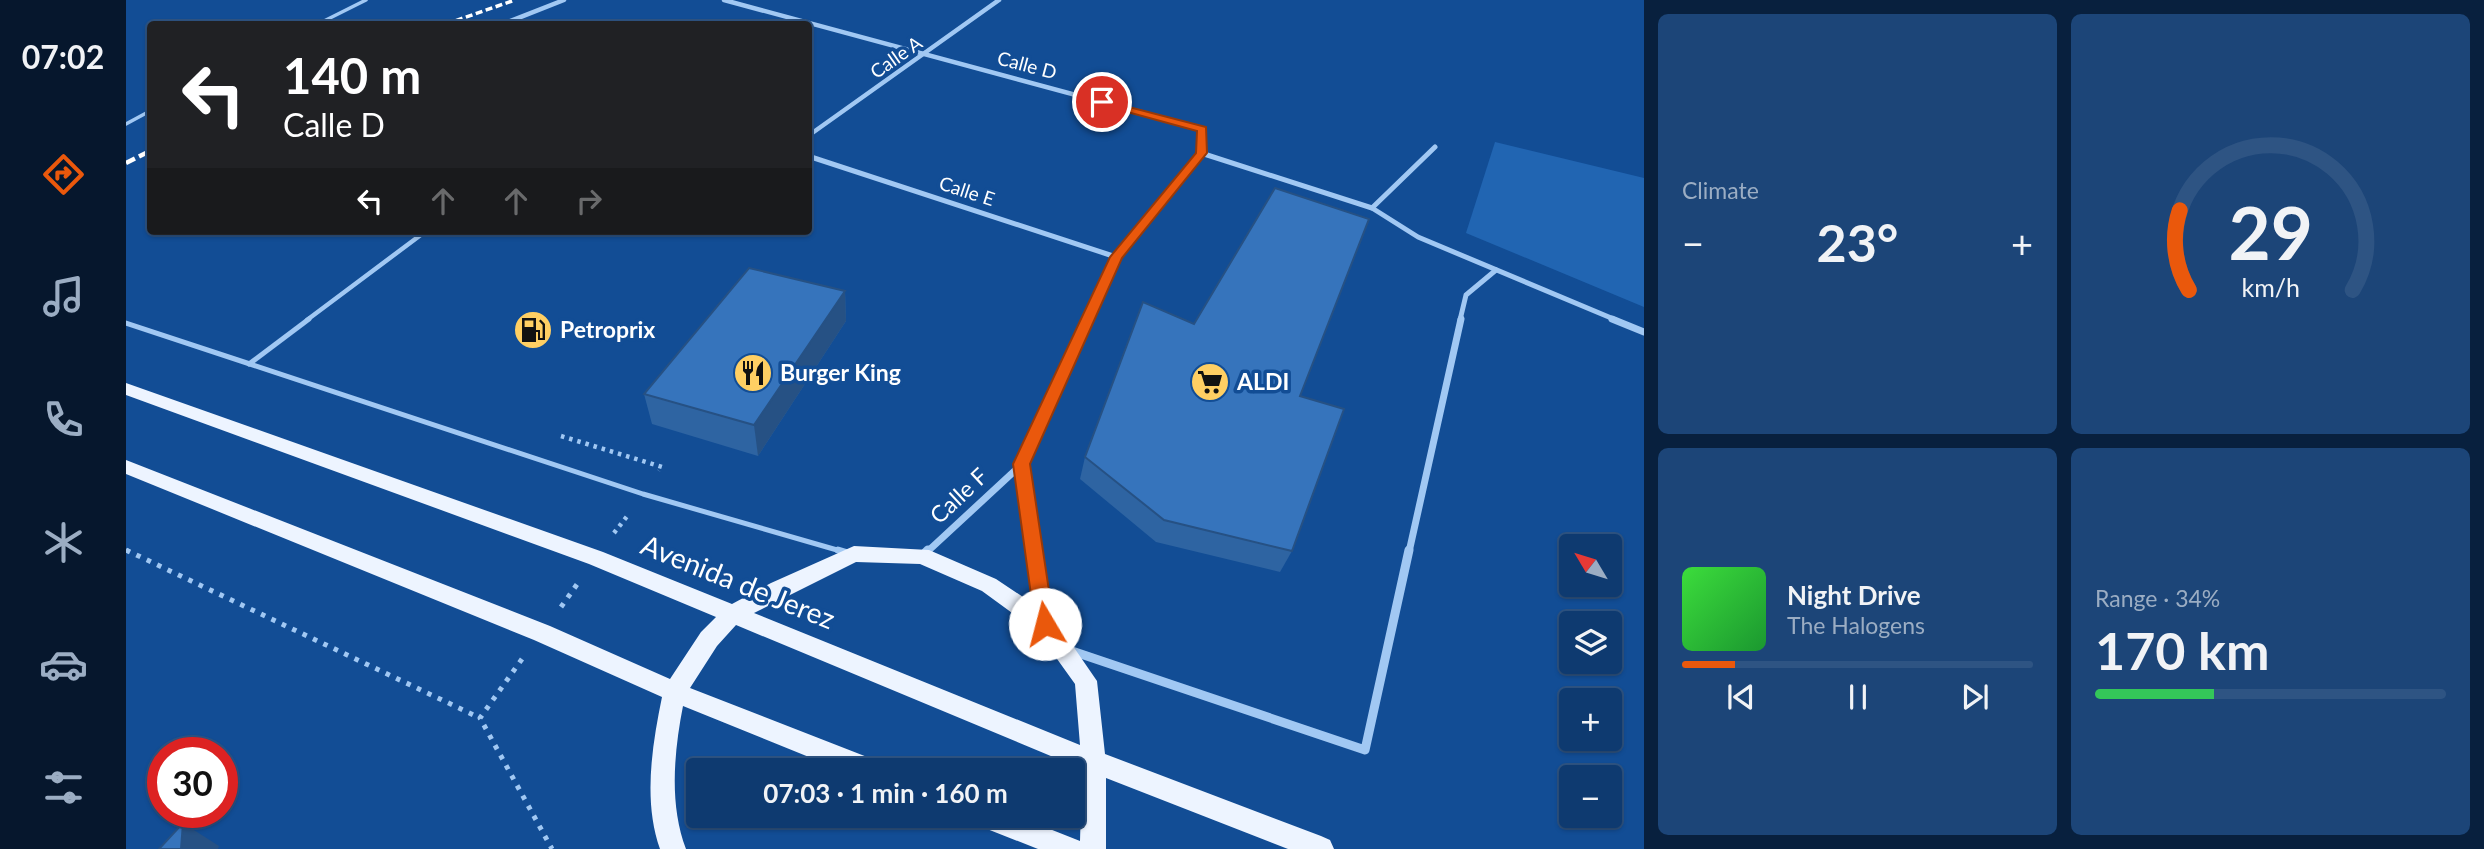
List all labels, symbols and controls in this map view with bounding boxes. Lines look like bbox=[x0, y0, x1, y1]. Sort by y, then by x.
street label: Calle A bbox=[865, 30, 926, 83]
text: 07:02 bbox=[22, 37, 104, 76]
text: 140 m bbox=[283, 46, 421, 104]
street label: Calle D bbox=[995, 46, 1059, 83]
icon: left bbox=[168, 49, 259, 140]
pin bbox=[1072, 72, 1132, 132]
icon: arrive bbox=[1083, 83, 1121, 121]
text: Calle D bbox=[283, 105, 385, 144]
icon: directions bbox=[39, 150, 88, 199]
street label: Calle E bbox=[937, 171, 998, 210]
text: Climate bbox=[1682, 176, 1759, 204]
icon: left bbox=[351, 182, 389, 220]
icon: ahead bbox=[424, 182, 462, 220]
icon: ahead bbox=[497, 182, 535, 220]
icon: right bbox=[570, 182, 608, 220]
text: 29 bbox=[2228, 188, 2313, 276]
text: 23° bbox=[1817, 211, 1898, 273]
text: − bbox=[1682, 220, 1704, 266]
text: + bbox=[2011, 220, 2033, 266]
icon: music bbox=[39, 272, 88, 321]
text: km/h bbox=[2241, 272, 2300, 302]
fuel station icon: Petroprix bbox=[512, 309, 554, 351]
place label: Petroprix bbox=[560, 315, 655, 343]
restaurant icon: Burger King bbox=[732, 352, 774, 394]
place label: Burger King bbox=[780, 358, 901, 386]
supermarket icon: ALDI bbox=[1189, 361, 1231, 403]
place label: ALDI bbox=[1236, 367, 1289, 395]
icon: phone bbox=[39, 395, 88, 444]
street label: Calle F bbox=[924, 462, 993, 529]
icon: climate bbox=[39, 518, 88, 567]
street label: Avenida de Jerez bbox=[637, 527, 840, 635]
north arrow bbox=[1559, 534, 1622, 597]
map controls bbox=[1559, 534, 1622, 828]
text: Night Drive bbox=[1787, 579, 1921, 611]
text: Range · 34% bbox=[2095, 584, 2220, 612]
position arrow bbox=[1008, 587, 1082, 661]
button: layers bbox=[1559, 611, 1622, 674]
text: The Halogens bbox=[1787, 611, 1925, 639]
text: 170 km bbox=[2095, 619, 2269, 681]
icon: car bbox=[39, 640, 88, 689]
icon: previous bbox=[1722, 678, 1760, 716]
icon: pause bbox=[1839, 678, 1877, 716]
icon: next bbox=[1956, 678, 1994, 716]
button: + bbox=[1559, 688, 1622, 751]
speed limit sign: 30 bbox=[147, 737, 238, 828]
icon: filters bbox=[39, 763, 88, 812]
button: − bbox=[1559, 765, 1622, 828]
text: 07:03 · 1 min · 160 m bbox=[763, 777, 1008, 809]

